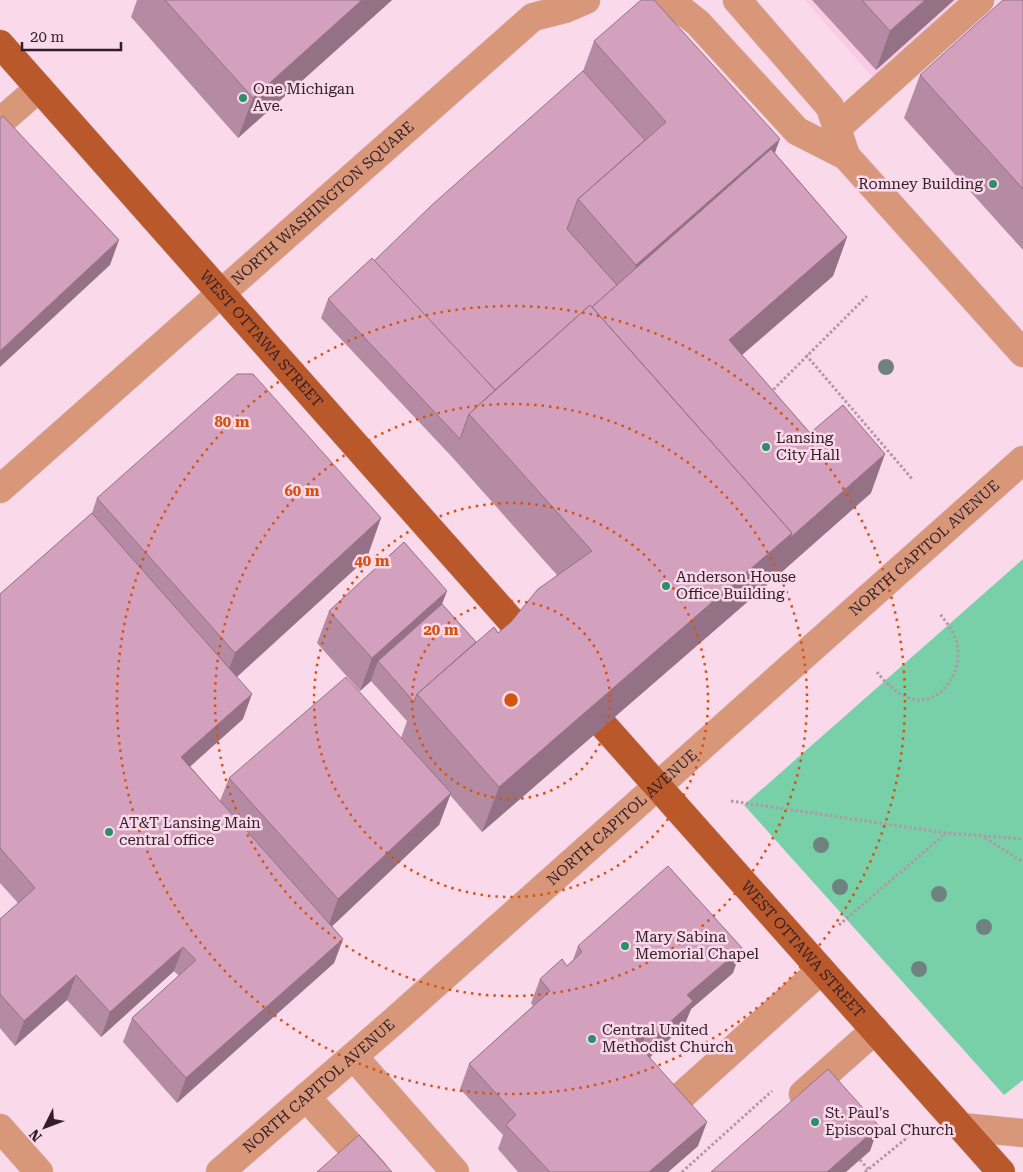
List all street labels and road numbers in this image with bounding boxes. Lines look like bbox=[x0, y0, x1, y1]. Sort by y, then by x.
street label: NORTH WASHINGTON SQUARE bbox=[228, 118, 418, 289]
street label: WEST OTTAWA STREET bbox=[196, 267, 327, 411]
street label: NORTH CAPITOL AVENUE bbox=[846, 476, 1003, 620]
street label: NORTH CAPITOL AVENUE bbox=[543, 746, 701, 889]
street label: WEST OTTAWA STREET bbox=[737, 877, 868, 1021]
street label: NORTH CAPITOL AVENUE bbox=[239, 1015, 399, 1157]

